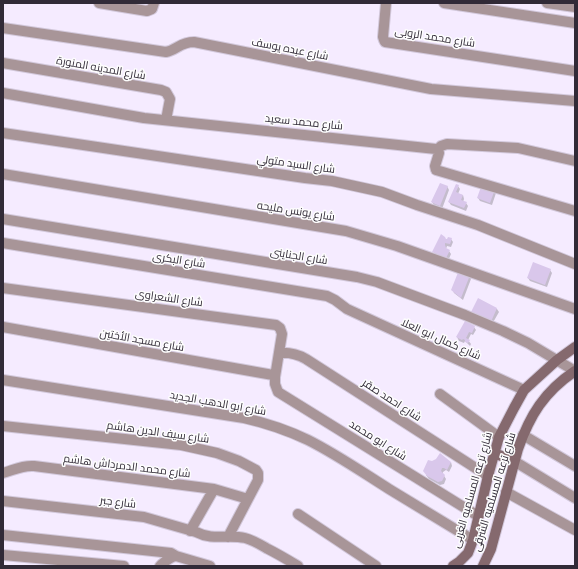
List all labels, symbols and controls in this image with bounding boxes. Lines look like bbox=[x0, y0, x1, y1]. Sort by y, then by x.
street label: شارع محمد الروبى bbox=[394, 24, 476, 50]
street label: شارع عبده يوسف bbox=[250, 35, 330, 63]
street label: شارع المدينه المنورة bbox=[55, 54, 147, 82]
street label: شارع محمد سعيد bbox=[264, 111, 344, 133]
street label: شارع السيد متولي bbox=[256, 152, 336, 176]
street label: شارع يونس مليحه bbox=[256, 198, 336, 224]
street label: شارع الجناينى bbox=[269, 245, 329, 267]
street label: شارع البكرى bbox=[152, 249, 206, 271]
street label: شارع الشعراوى bbox=[134, 287, 204, 309]
street label: شارع كمال ابو العلا bbox=[399, 315, 483, 363]
street label: شارع مسجد الأختين bbox=[99, 326, 185, 354]
street label: شارع احمد صقر bbox=[360, 376, 424, 424]
street label: شارع ابو الدهب الجديد bbox=[169, 388, 267, 418]
street label: شارع ابو محمد bbox=[347, 417, 409, 463]
street label: شارع سيف الدين هاشم bbox=[106, 418, 210, 446]
street label: شارع ترعه المسلميه الغربى bbox=[449, 431, 495, 549]
street label: شارع ترعه المسلميه الشرقى bbox=[470, 431, 518, 553]
street label: شارع محمد الدمرداش هاشم bbox=[63, 452, 191, 480]
street label: شارع جبر bbox=[99, 493, 137, 511]

